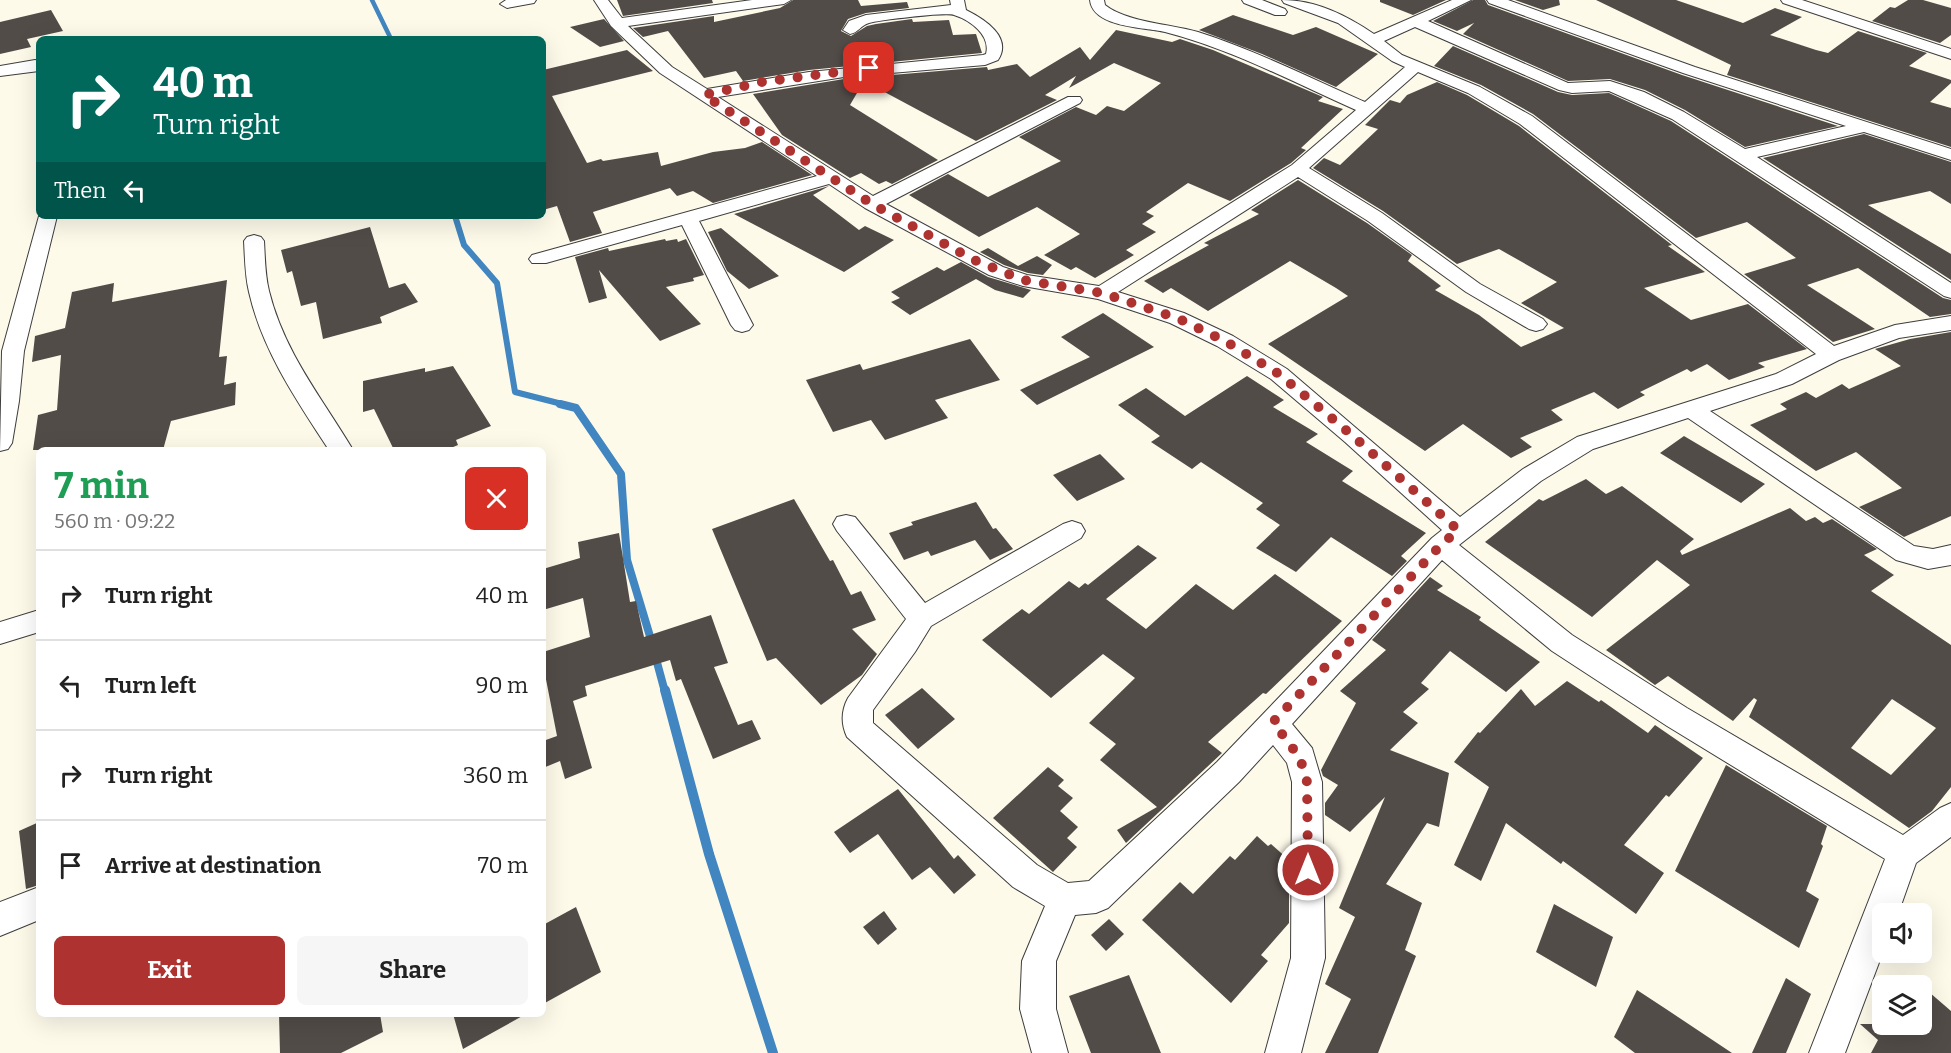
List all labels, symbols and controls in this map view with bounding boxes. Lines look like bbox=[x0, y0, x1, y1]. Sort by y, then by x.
pin bbox=[843, 42, 894, 93]
icon: arrive bbox=[852, 51, 885, 84]
text: 40 m bbox=[153, 58, 253, 108]
icon: right bbox=[54, 60, 132, 138]
text: Turn right bbox=[153, 109, 280, 141]
icon: left bbox=[118, 174, 151, 207]
text: Then bbox=[54, 177, 106, 204]
text: 7 min bbox=[54, 464, 149, 508]
button: close bbox=[465, 467, 528, 530]
text: 560 m · 09:22 bbox=[54, 509, 175, 533]
icon: right bbox=[54, 579, 87, 612]
text: Turn right bbox=[105, 582, 213, 609]
text: 40 m bbox=[476, 582, 528, 609]
icon: left bbox=[54, 669, 87, 702]
text: Turn left bbox=[105, 672, 197, 699]
text: 90 m bbox=[476, 672, 528, 699]
icon: right bbox=[54, 759, 87, 792]
text: Turn right bbox=[105, 762, 213, 789]
text: 360 m bbox=[463, 762, 528, 789]
position arrow bbox=[1276, 838, 1340, 902]
icon: arrive bbox=[54, 849, 87, 882]
text: Arrive at destination bbox=[105, 852, 321, 879]
text: 70 m bbox=[478, 852, 528, 879]
map controls bbox=[1872, 903, 1932, 1035]
button: sound bbox=[1872, 903, 1932, 963]
button: Exit bbox=[54, 936, 285, 1005]
button: Share bbox=[297, 936, 528, 1005]
button: layers bbox=[1872, 975, 1932, 1035]

